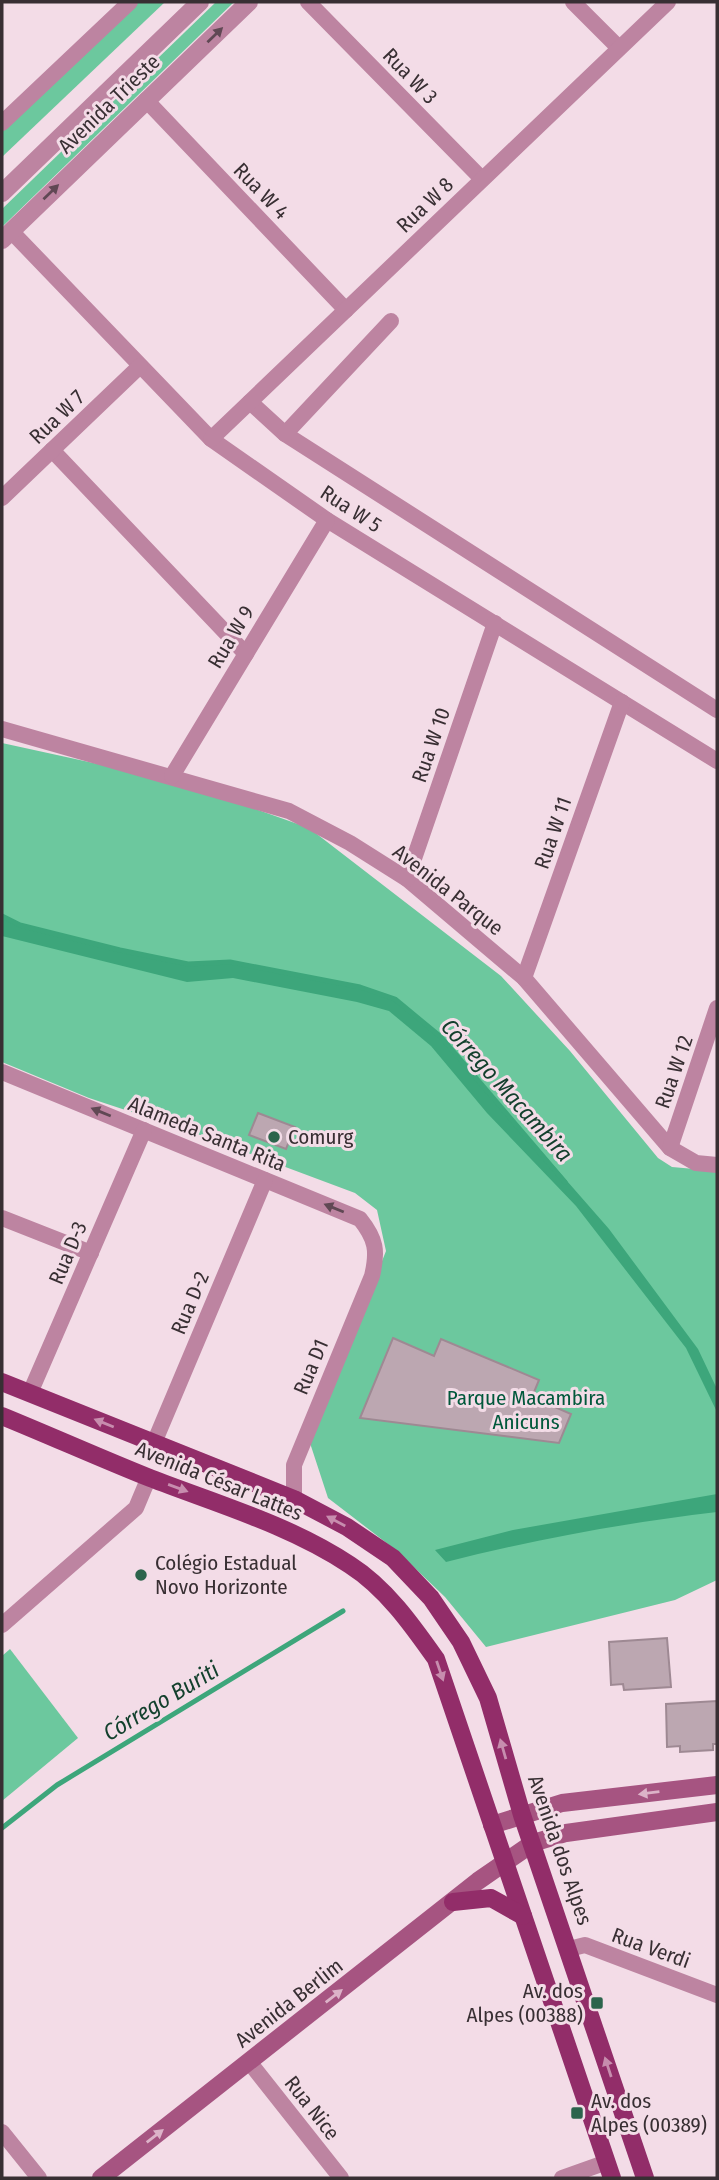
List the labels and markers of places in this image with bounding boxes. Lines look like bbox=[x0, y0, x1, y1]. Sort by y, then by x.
place label: Comurg bbox=[288, 1124, 353, 1150]
marker: Comurg bbox=[266, 1129, 282, 1145]
place label: Colégio Estadual Novo Horizonte bbox=[155, 1550, 297, 1600]
marker: Colégio Estadual Novo Horizonte bbox=[133, 1567, 149, 1583]
place label: Av. dos Alpes (00388) bbox=[466, 1978, 583, 2028]
marker: Av. dos Alpes (00388) bbox=[589, 1995, 605, 2011]
place label: Av. dos Alpes (00389) bbox=[591, 2088, 707, 2138]
marker: Av. dos Alpes (00389) bbox=[569, 2105, 585, 2121]

